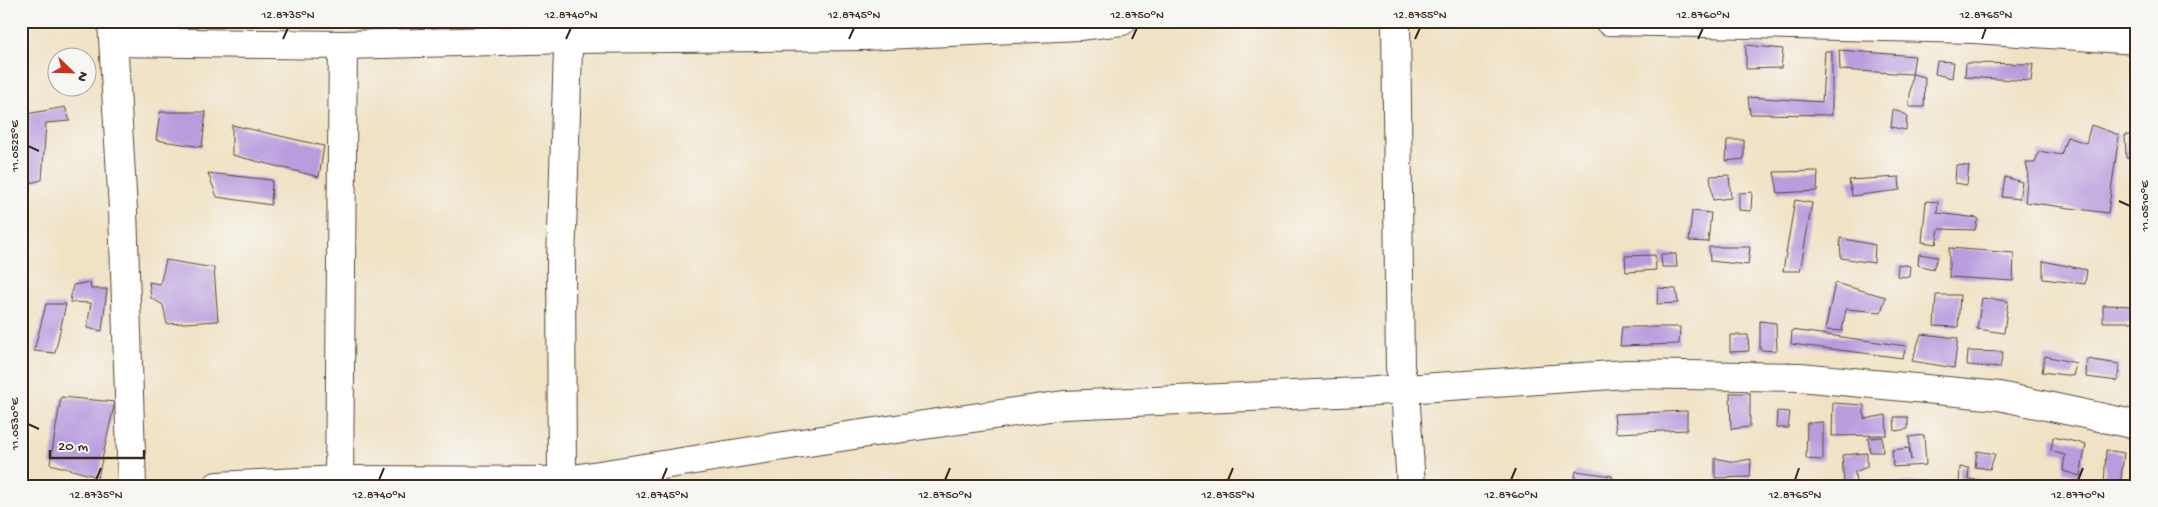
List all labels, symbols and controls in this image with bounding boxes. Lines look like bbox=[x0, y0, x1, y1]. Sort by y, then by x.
text: 12.8735°N bbox=[260, 9, 315, 23]
text: 12.8740°N bbox=[543, 9, 598, 23]
text: 12.8745°N bbox=[827, 9, 880, 23]
text: 12.8750°N bbox=[1109, 9, 1164, 23]
text: 12.8755°N bbox=[1392, 9, 1447, 23]
text: 12.8760°N bbox=[1675, 9, 1730, 23]
text: 12.8765°N bbox=[1959, 9, 2013, 23]
north arrow bbox=[48, 48, 98, 98]
text: N bbox=[72, 69, 91, 84]
text: 11.0525°E bbox=[9, 120, 23, 173]
text: 11.0510°E bbox=[2139, 180, 2153, 233]
text: 11.0530°E bbox=[9, 397, 23, 451]
scale bar bbox=[50, 427, 144, 459]
text: 20 m bbox=[58, 438, 88, 456]
text: 12.8735°N bbox=[68, 489, 123, 503]
text: 12.8740°N bbox=[351, 489, 406, 503]
text: 12.8745°N bbox=[635, 489, 688, 503]
text: 12.8750°N bbox=[917, 489, 972, 503]
text: 12.8755°N bbox=[1200, 489, 1255, 503]
text: 12.8760°N bbox=[1483, 489, 1538, 503]
text: 12.8765°N bbox=[1768, 489, 1822, 503]
text: 12.8770°N bbox=[2050, 489, 2105, 503]

